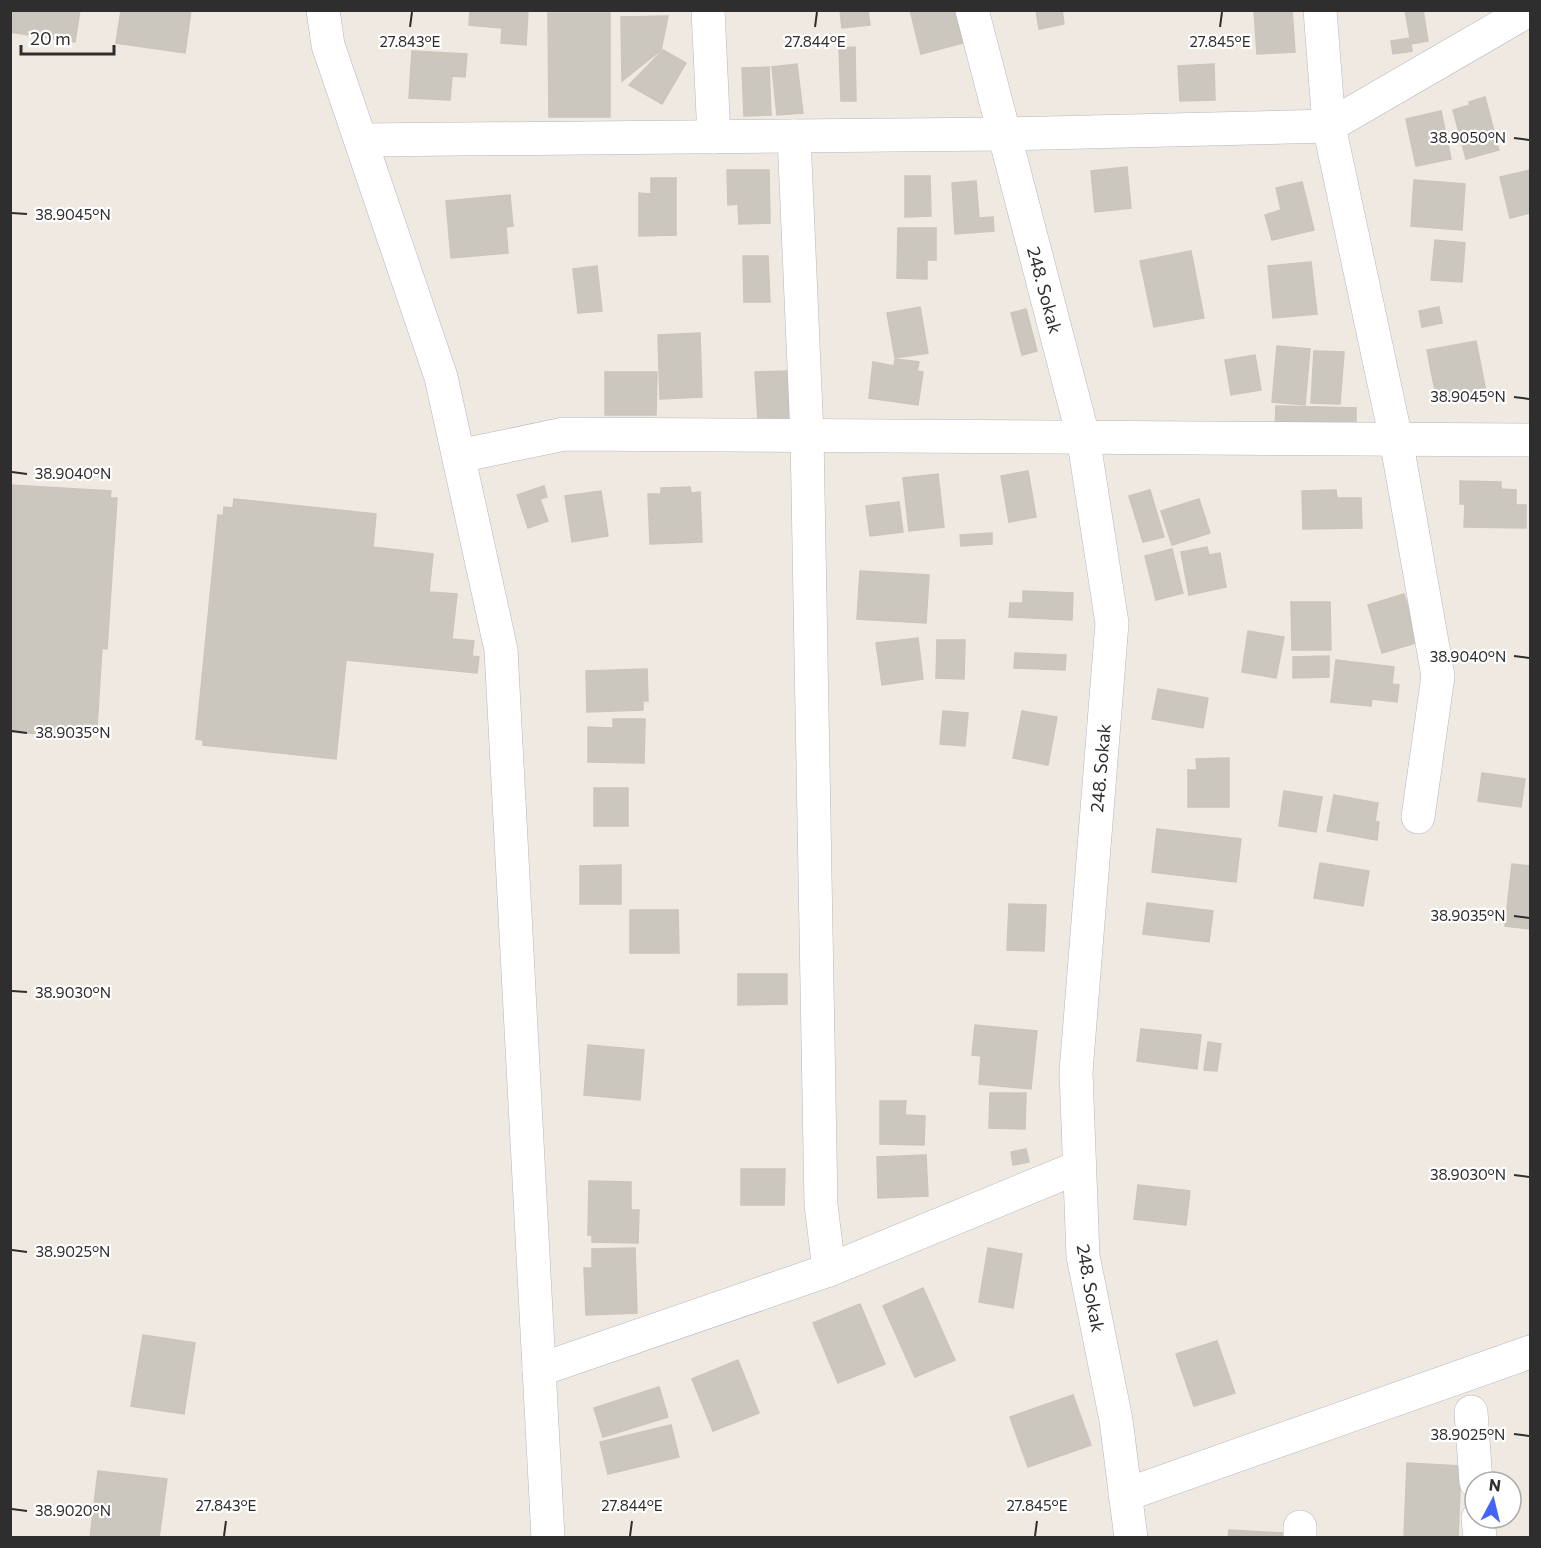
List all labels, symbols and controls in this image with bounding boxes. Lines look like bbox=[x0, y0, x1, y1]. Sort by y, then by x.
scale bar bbox=[21, 18, 114, 56]
text: 20 m bbox=[30, 27, 71, 49]
text: 27.843°E bbox=[379, 32, 441, 50]
text: 27.844°E bbox=[784, 32, 846, 50]
text: 27.845°E bbox=[1189, 32, 1251, 50]
text: 38.9050°N bbox=[1430, 128, 1506, 146]
text: 38.9045°N bbox=[35, 205, 111, 223]
street label: 248. Sokak bbox=[1023, 244, 1067, 336]
text: 38.9045°N bbox=[1430, 387, 1506, 405]
text: 38.9040°N bbox=[35, 464, 111, 482]
text: 38.9040°N bbox=[1430, 647, 1506, 665]
street label: 248. Sokak bbox=[1085, 722, 1115, 813]
text: 38.9035°N bbox=[35, 723, 111, 741]
text: 38.9035°N bbox=[1430, 906, 1506, 924]
text: 38.9030°N bbox=[35, 983, 111, 1001]
text: 38.9030°N bbox=[1430, 1165, 1506, 1183]
text: 38.9025°N bbox=[36, 1242, 110, 1260]
street label: 248. Sokak bbox=[1072, 1242, 1110, 1334]
text: 38.9025°N bbox=[1431, 1425, 1505, 1443]
north arrow bbox=[1463, 1470, 1523, 1530]
text: N bbox=[1488, 1474, 1502, 1495]
text: 27.843°E bbox=[195, 1496, 257, 1514]
text: 27.844°E bbox=[601, 1496, 663, 1514]
text: 27.845°E bbox=[1006, 1496, 1068, 1514]
text: 38.9020°N bbox=[35, 1501, 111, 1519]

